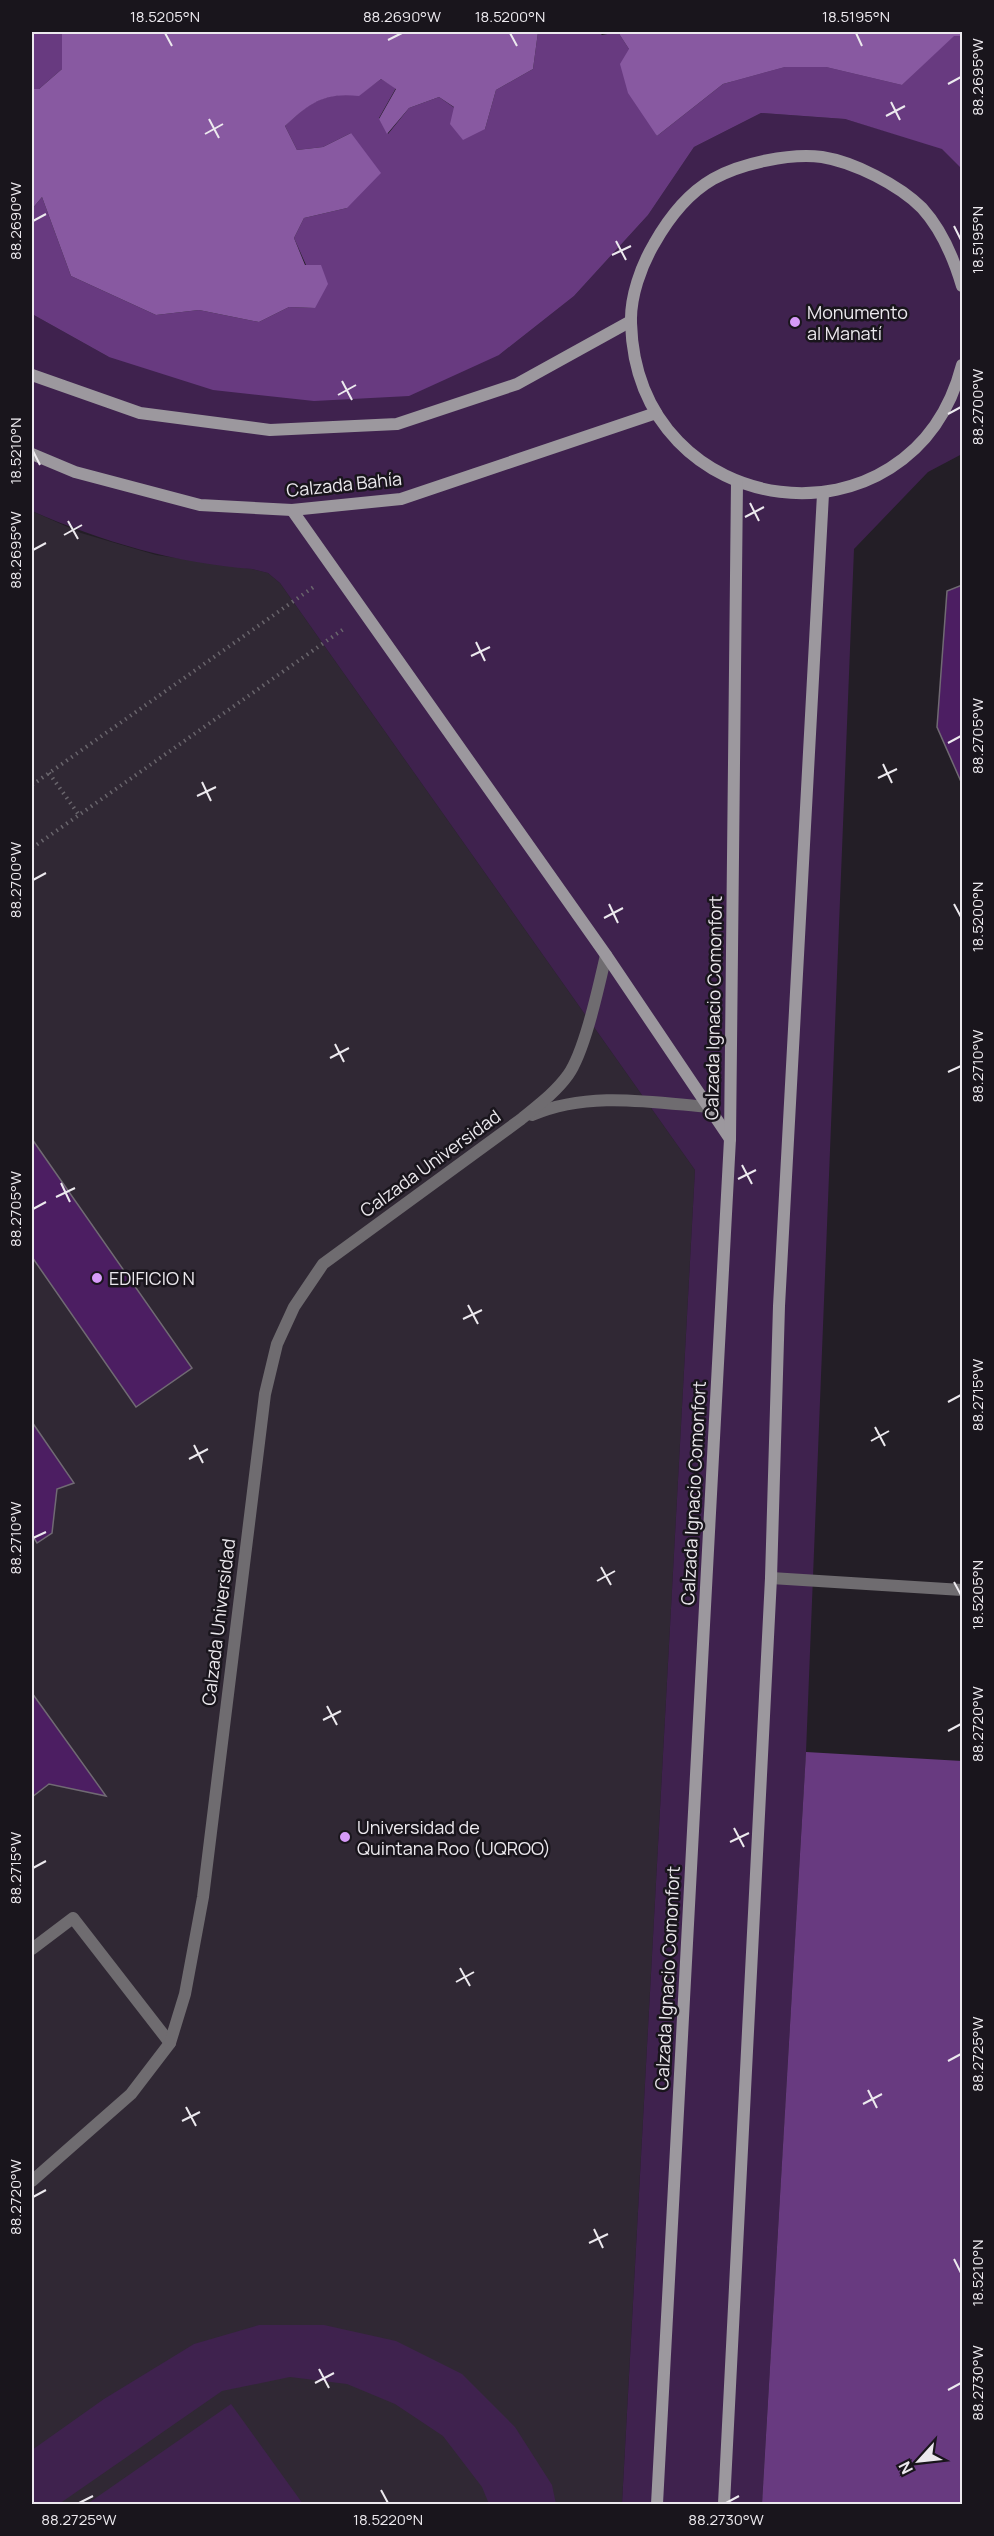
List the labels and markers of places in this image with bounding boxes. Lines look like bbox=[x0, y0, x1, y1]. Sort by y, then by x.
place label: Monumento al Manatí bbox=[807, 300, 908, 345]
marker: Monumento al Manatí bbox=[788, 315, 802, 329]
place label: EDIFICIO N bbox=[109, 1266, 195, 1290]
marker: EDIFICIO N bbox=[90, 1271, 104, 1285]
place label: Universidad de Quintana Roo (UQROO) bbox=[357, 1815, 551, 1860]
marker: Universidad de Quintana Roo (UQROO) bbox=[338, 1830, 352, 1844]

